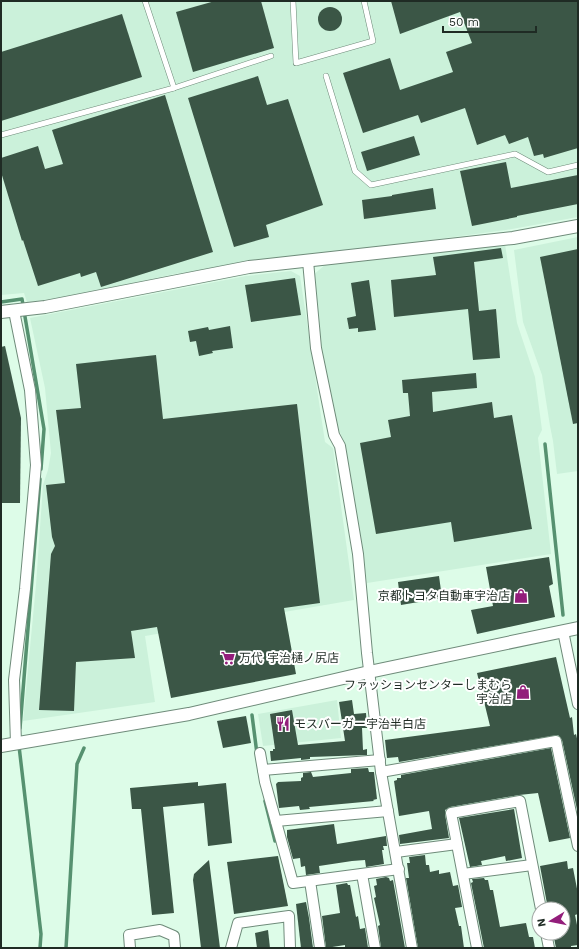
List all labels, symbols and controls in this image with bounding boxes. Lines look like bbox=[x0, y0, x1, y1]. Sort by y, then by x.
scale bar bbox=[443, 8, 536, 34]
text: 50 m bbox=[449, 15, 479, 29]
shop icon: 京都トヨタ自動車宇治店 bbox=[513, 588, 529, 604]
place label: 京都トヨタ自動車宇治店 bbox=[378, 589, 510, 603]
supermarket icon: 万代 宇治樋ノ尻店 bbox=[220, 650, 236, 666]
place label: 万代 宇治樋ノ尻店 bbox=[239, 651, 339, 665]
place label: ファッションセンターしまむら 宇治店 bbox=[344, 678, 512, 706]
shop icon: ファッションセンターしまむら 宇治店 bbox=[515, 684, 531, 700]
restaurant icon: モスバーガー宇治半白店 bbox=[275, 716, 291, 732]
place label: モスバーガー宇治半白店 bbox=[294, 717, 426, 731]
north arrow bbox=[531, 901, 571, 941]
text: N bbox=[535, 918, 549, 928]

